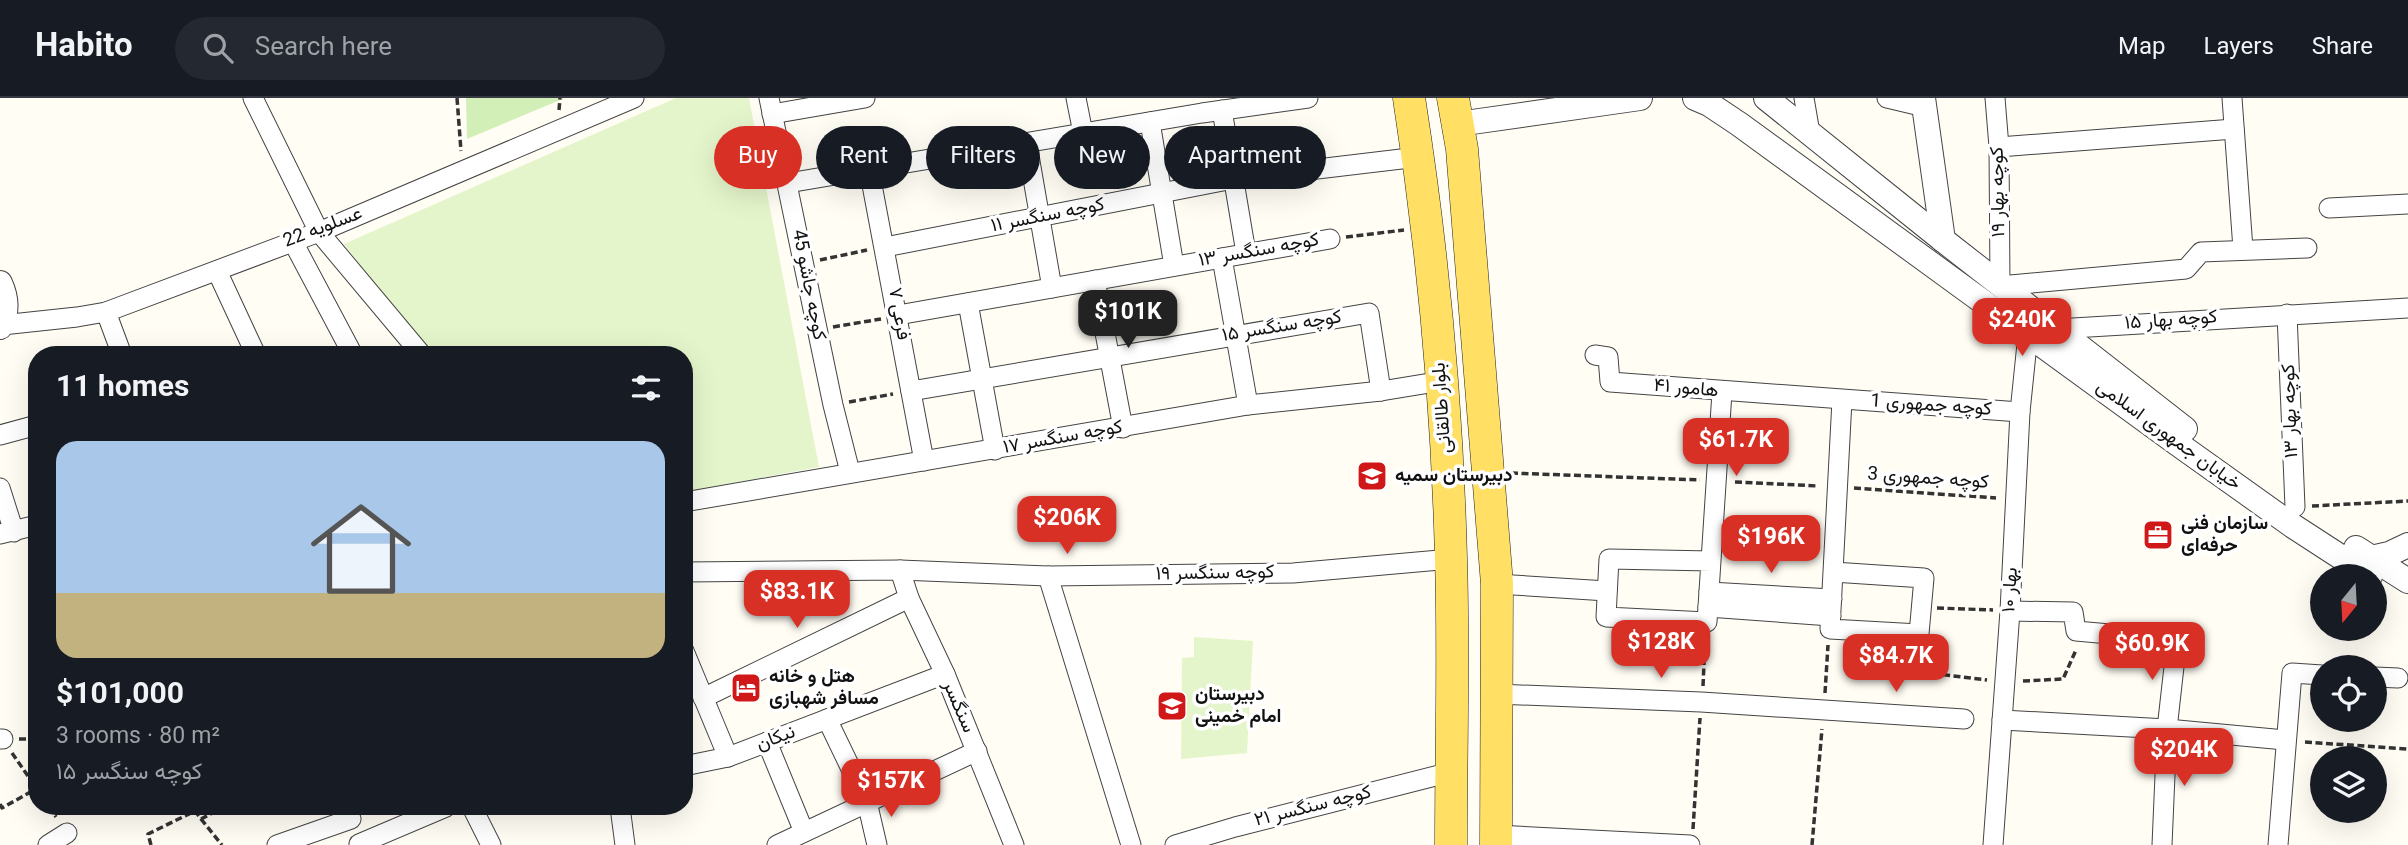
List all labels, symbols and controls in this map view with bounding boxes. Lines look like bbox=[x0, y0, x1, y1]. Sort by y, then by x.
search box bbox=[175, 17, 665, 80]
text: Habito bbox=[35, 22, 133, 74]
text: Search here bbox=[255, 28, 392, 69]
icon: search bbox=[199, 29, 237, 67]
text: Map bbox=[2118, 29, 2166, 67]
text: Layers bbox=[2204, 29, 2274, 67]
text: Share bbox=[2312, 29, 2373, 67]
chip: Buy bbox=[714, 126, 802, 189]
chip: Rent bbox=[816, 126, 912, 189]
chip: Filters bbox=[926, 126, 1040, 189]
chip: New bbox=[1054, 126, 1150, 189]
chip: Apartment bbox=[1164, 126, 1326, 189]
street label: کوچه بهار ۱۹ bbox=[1984, 146, 2014, 238]
street label: کوچه سنگسر ۱۱ bbox=[989, 191, 1107, 241]
street label: عسلویه 22 bbox=[279, 200, 367, 256]
street label: کوچه سنگسر ۱۳ bbox=[1196, 226, 1322, 276]
street label: کوچه جاشو 45 bbox=[783, 227, 833, 343]
street label: فرعی ۷ bbox=[879, 285, 917, 343]
pin: $101K bbox=[1079, 290, 1177, 350]
text: $101K bbox=[1094, 295, 1162, 331]
pin: $240K bbox=[1973, 299, 2071, 358]
street label: کوچه سنگسر ۱۵ bbox=[1220, 303, 1344, 351]
text: $240K bbox=[1988, 303, 2056, 339]
street label: کوچه بهار ۱۵ bbox=[2124, 303, 2218, 339]
street label: بلوار طالقانی bbox=[1425, 362, 1461, 454]
street label: کوچه بهار ۱۳ bbox=[2275, 363, 2307, 459]
text: 11 homes bbox=[56, 365, 189, 412]
icon: filters bbox=[627, 369, 665, 407]
street label: هامور ۴۱ bbox=[1653, 372, 1719, 406]
street label: خیابان جمهوری اسلامی bbox=[2089, 373, 2247, 499]
street label: کوچه جمهوری 1 bbox=[1869, 387, 1993, 425]
street label: کوچه سنگسر ۱۷ bbox=[1001, 413, 1125, 463]
pin: $61.7K bbox=[1679, 418, 1793, 478]
text: $61.7K bbox=[1699, 423, 1773, 459]
school or university icon: دبیرستان سمیه bbox=[1355, 459, 1389, 493]
street label: کوچه جمهوری 3 bbox=[1866, 460, 1990, 498]
place label: دبیرستان سمیه bbox=[1395, 462, 1513, 491]
icon: home bbox=[298, 486, 424, 612]
pin: $206K bbox=[1018, 496, 1116, 556]
text: $206K bbox=[1033, 501, 1101, 537]
place label: سازمان فنی حرفه‌ای bbox=[2181, 510, 2268, 561]
pin: $196K bbox=[1722, 516, 1820, 575]
office icon: سازمان فنی حرفه‌ای bbox=[2141, 518, 2175, 552]
text: $196K bbox=[1737, 520, 1805, 556]
street label: کوچه سنگسر ۱۹ bbox=[1155, 558, 1275, 590]
north arrow bbox=[2310, 564, 2387, 640]
map controls bbox=[2310, 564, 2387, 823]
street label: بهار ۱۰ bbox=[1995, 567, 2027, 613]
pin: $83.1K bbox=[740, 570, 854, 630]
text: $83.1K bbox=[760, 575, 834, 611]
pin: $128K bbox=[1612, 620, 1710, 680]
pin: $60.9K bbox=[2095, 622, 2209, 682]
text: $128K bbox=[1627, 625, 1695, 661]
text: $60.9K bbox=[2115, 627, 2189, 663]
pin: $84.7K bbox=[1839, 634, 1953, 694]
text: $84.7K bbox=[1859, 639, 1933, 675]
button: locate bbox=[2310, 655, 2387, 732]
place label: هتل و خانه مسافر شهبازی bbox=[769, 663, 879, 714]
hotel icon: هتل و خانه مسافر شهبازی bbox=[729, 671, 763, 705]
text: $101,000 bbox=[56, 672, 184, 719]
street label: سنگسر bbox=[934, 675, 982, 738]
place label: دبیرستان امام خمینی bbox=[1195, 681, 1282, 732]
school or university icon: دبیرستان امام خمینی bbox=[1155, 689, 1189, 723]
street label: نیکان bbox=[752, 718, 800, 760]
text: 3 rooms · 80 m² bbox=[56, 719, 220, 755]
pin: $204K bbox=[2135, 728, 2233, 788]
text: $204K bbox=[2150, 733, 2218, 769]
button: layers bbox=[2310, 746, 2387, 823]
text: کوچه سنگسر ۱۵ bbox=[56, 755, 202, 791]
pin: $157K bbox=[842, 760, 940, 819]
text: $157K bbox=[857, 764, 925, 800]
street label: کوچه سنگسر ۲۱ bbox=[1251, 778, 1375, 836]

